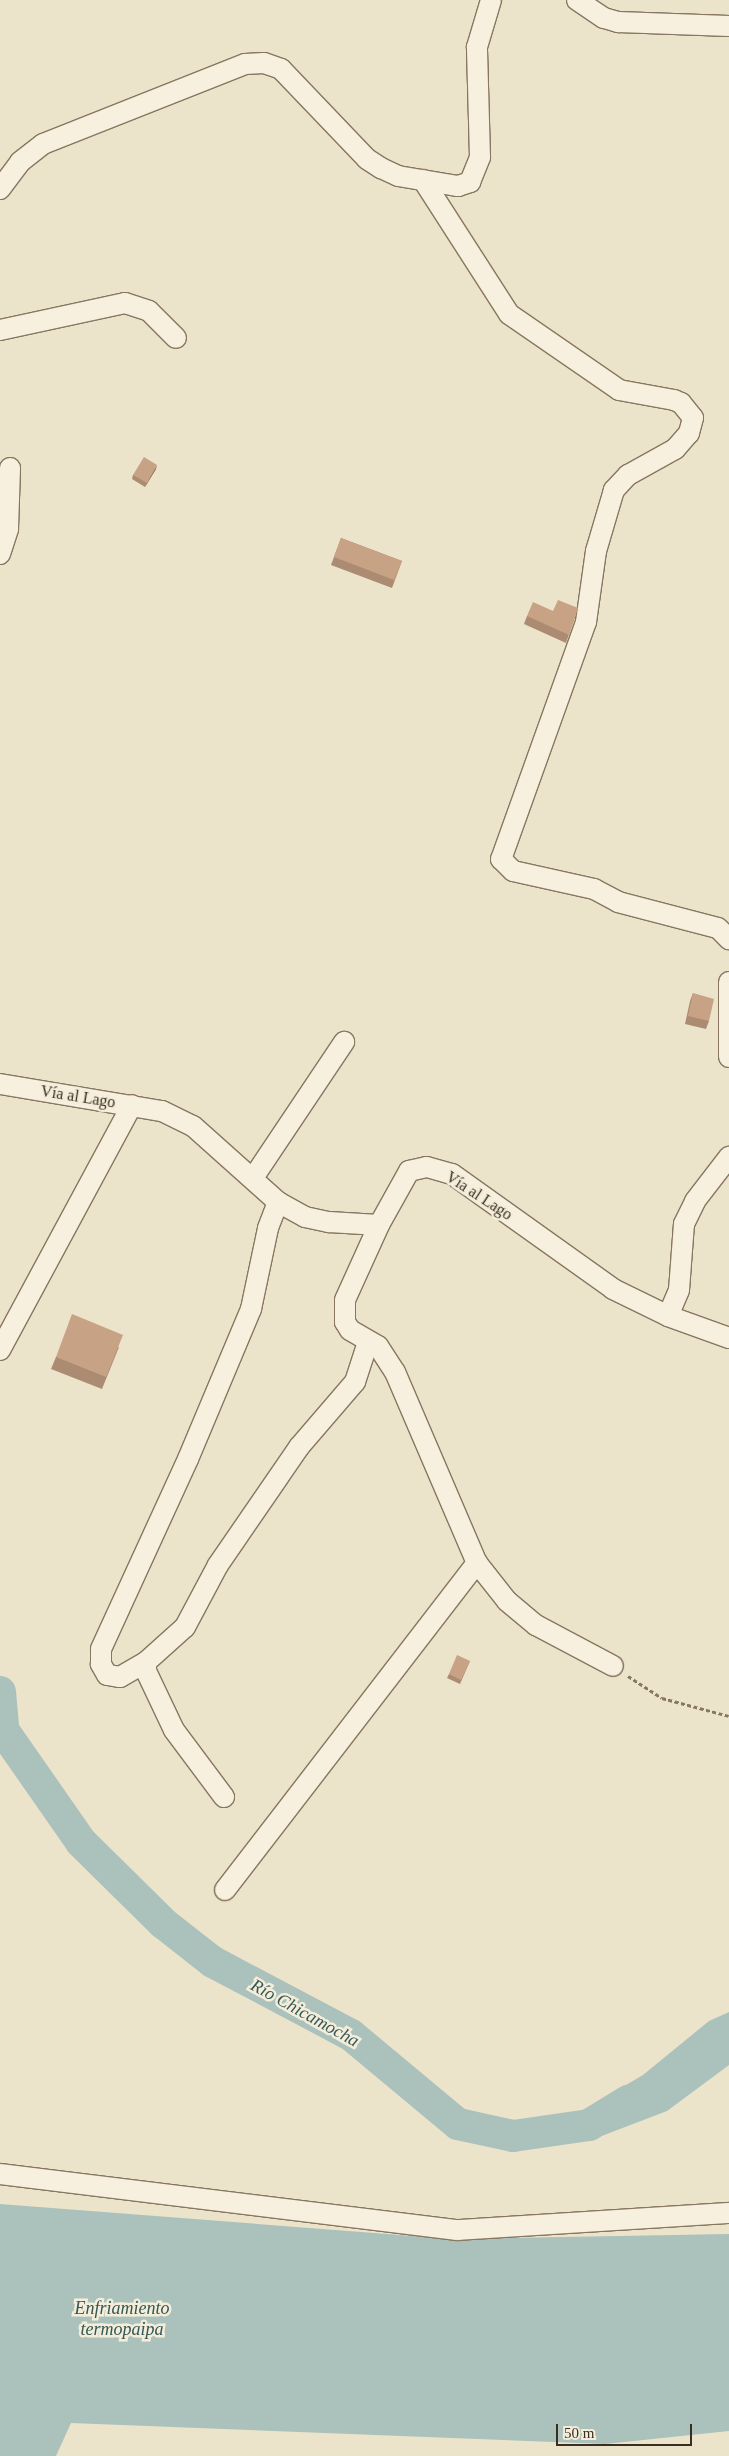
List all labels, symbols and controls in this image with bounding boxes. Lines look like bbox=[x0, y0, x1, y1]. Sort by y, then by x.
street label: Vía al Lago bbox=[39, 1082, 117, 1112]
street label: Vía al Lago bbox=[442, 1167, 516, 1225]
water label: Río Chicamocha bbox=[247, 1974, 363, 2052]
water label: Enfriamiento termopaipa bbox=[75, 2298, 169, 2340]
scale bar bbox=[559, 2414, 695, 2446]
text: 50 m bbox=[564, 2425, 594, 2441]

